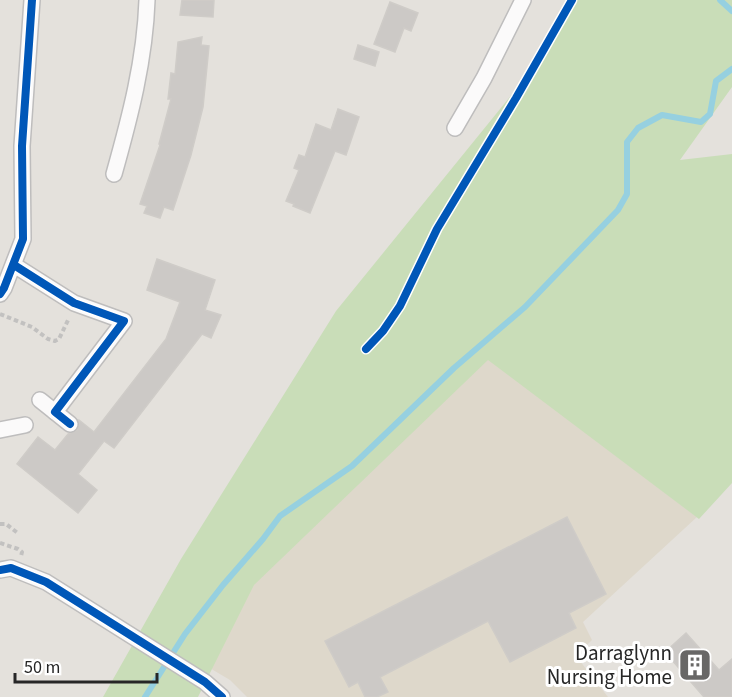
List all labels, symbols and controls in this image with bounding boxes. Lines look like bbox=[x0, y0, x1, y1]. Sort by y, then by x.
place label: Darraglynn Nursing Home bbox=[547, 638, 672, 692]
scale bar bbox=[15, 646, 158, 684]
building icon: Darraglynn Nursing Home bbox=[677, 647, 713, 683]
text: 50 m bbox=[24, 655, 60, 680]

